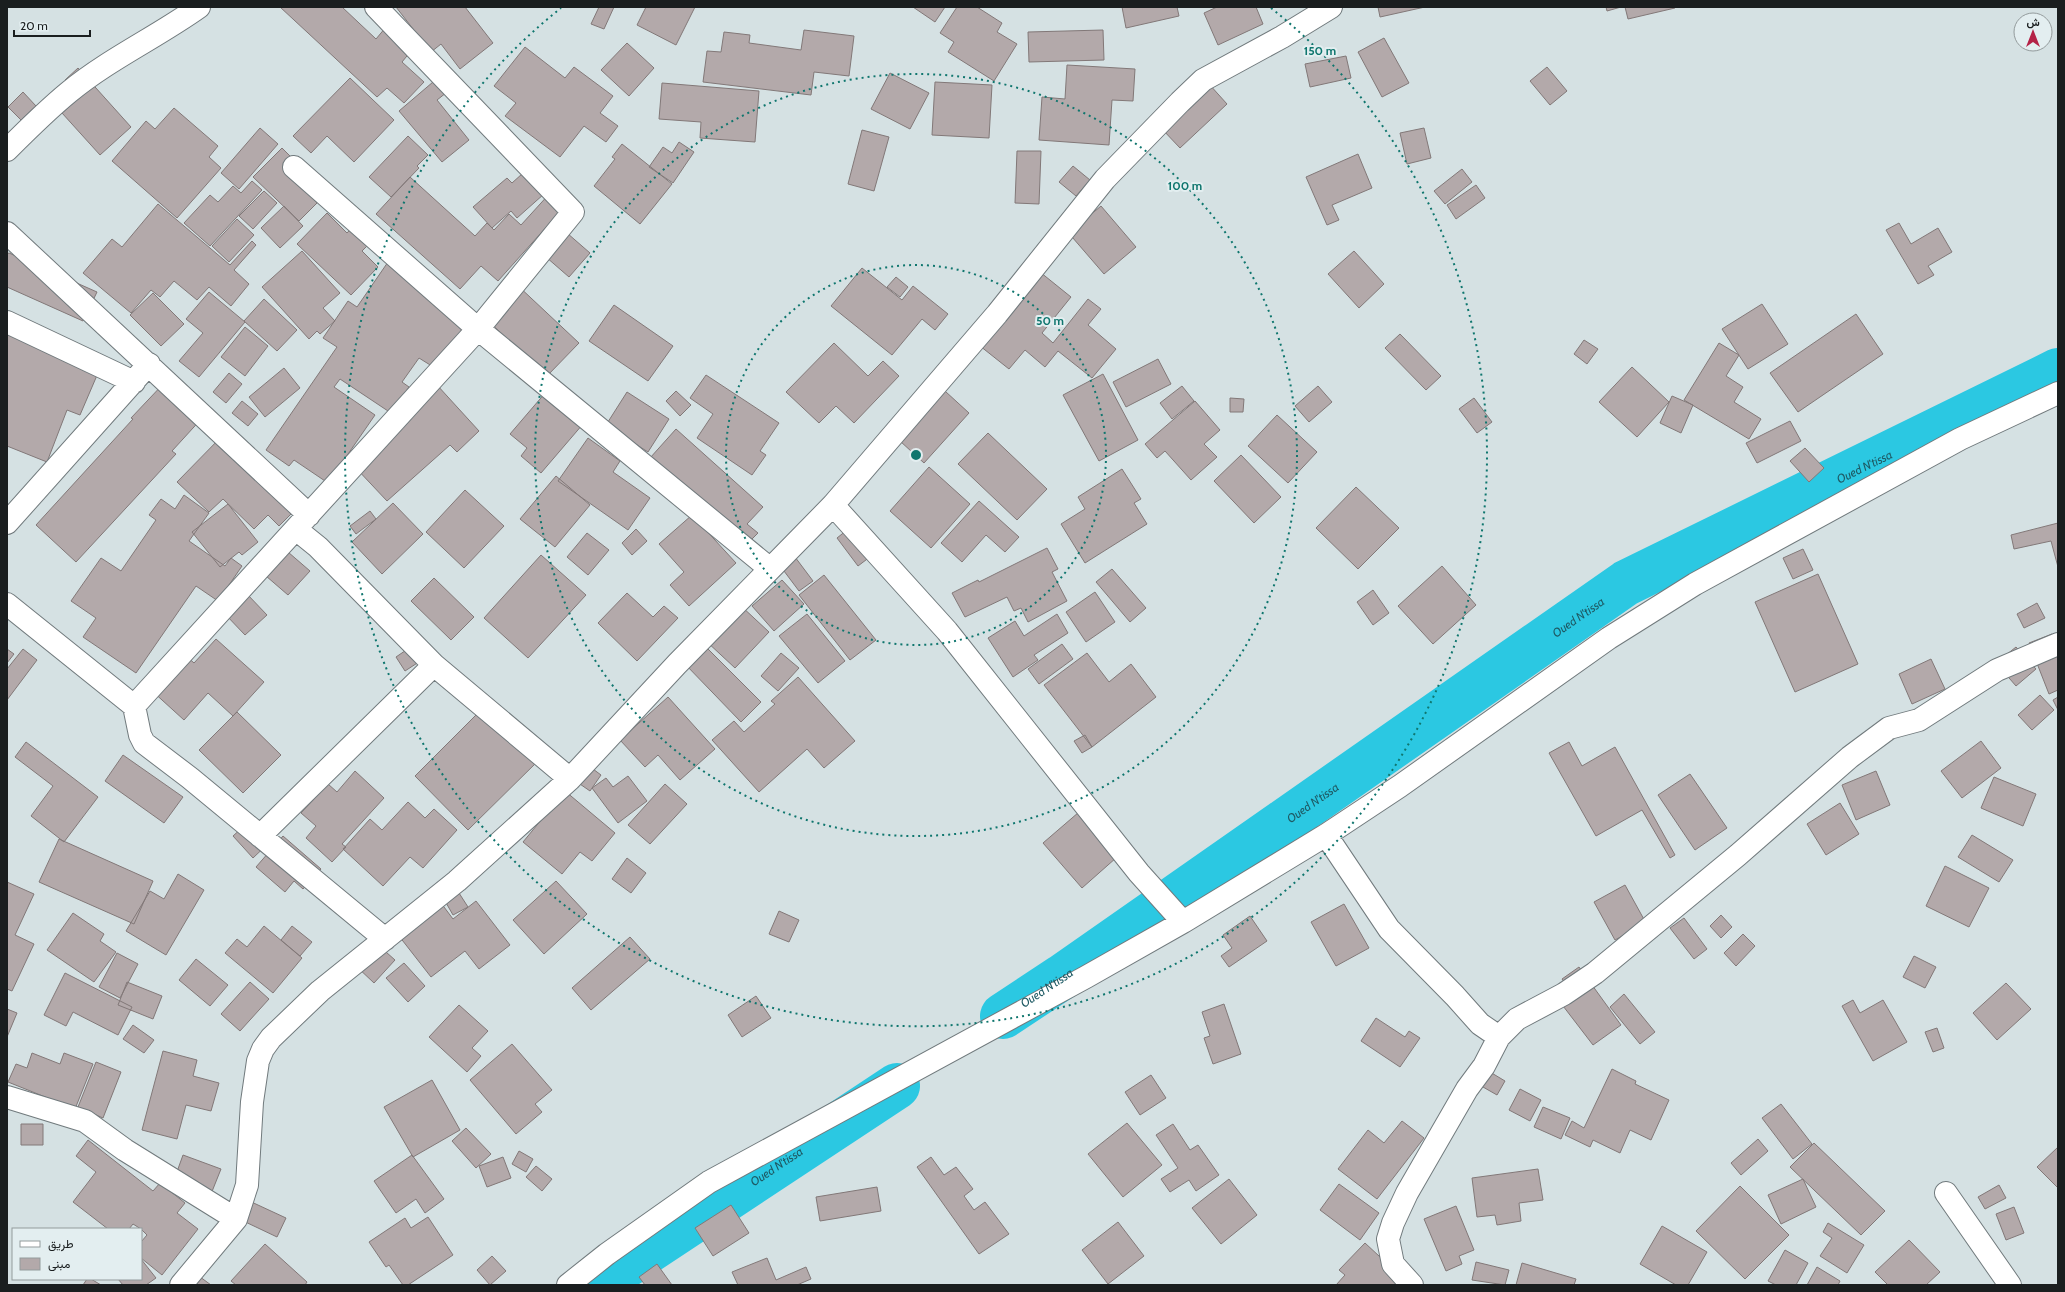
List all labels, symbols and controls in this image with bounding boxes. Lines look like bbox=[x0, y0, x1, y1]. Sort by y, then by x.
scale bar bbox=[14, 12, 90, 38]
north arrow bbox=[2013, 12, 2053, 52]
text: ش bbox=[2026, 15, 2040, 29]
text: 20 m bbox=[20, 18, 48, 33]
text: 150 m bbox=[1304, 43, 1336, 58]
text: 100 m bbox=[1168, 178, 1202, 193]
text: 50 m bbox=[1036, 313, 1064, 328]
water label: Oued N'tissa bbox=[1834, 446, 1894, 486]
centre of rings bbox=[909, 448, 923, 462]
water label: Oued N'tissa bbox=[1549, 593, 1607, 640]
water label: Oued N'tissa bbox=[1283, 779, 1341, 826]
water label: Oued N'tissa bbox=[1017, 964, 1076, 1010]
water label: Oued N'tissa bbox=[747, 1143, 805, 1189]
legend bbox=[12, 1228, 142, 1280]
text: طريق bbox=[48, 1236, 74, 1252]
text: مبنى bbox=[48, 1256, 70, 1272]

